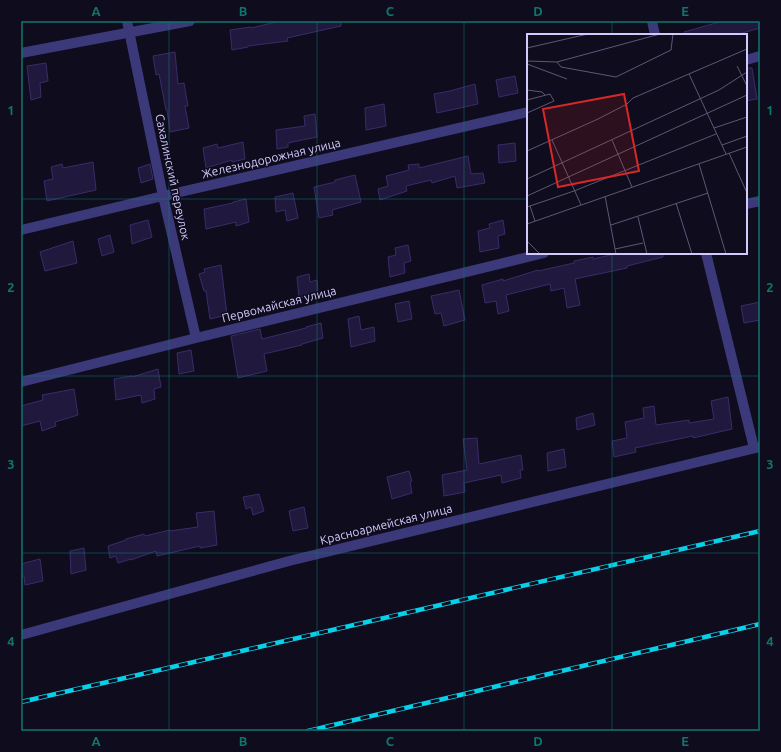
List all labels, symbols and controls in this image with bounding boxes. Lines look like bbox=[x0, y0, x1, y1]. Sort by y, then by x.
text: A bbox=[91, 4, 101, 18]
text: B bbox=[239, 4, 248, 18]
text: C bbox=[386, 4, 395, 18]
text: D bbox=[533, 4, 543, 18]
text: E bbox=[681, 4, 689, 18]
inset map bbox=[527, 34, 747, 254]
text: 1 bbox=[7, 103, 15, 117]
text: 1 bbox=[766, 103, 774, 117]
street label: Сахалинский переулок bbox=[153, 113, 193, 241]
street label: Железнодорожная улица bbox=[200, 136, 342, 180]
text: 2 bbox=[7, 280, 15, 294]
text: 2 bbox=[766, 280, 774, 294]
street label: Первомайская улица bbox=[220, 283, 338, 325]
text: 3 bbox=[7, 457, 15, 471]
text: 3 bbox=[766, 457, 774, 471]
street label: Красноармейская улица bbox=[319, 501, 453, 547]
text: 4 bbox=[7, 634, 15, 648]
text: 4 bbox=[766, 634, 774, 648]
text: A bbox=[91, 734, 101, 748]
text: B bbox=[239, 734, 248, 748]
text: C bbox=[386, 734, 395, 748]
text: D bbox=[533, 734, 543, 748]
text: E bbox=[681, 734, 689, 748]

